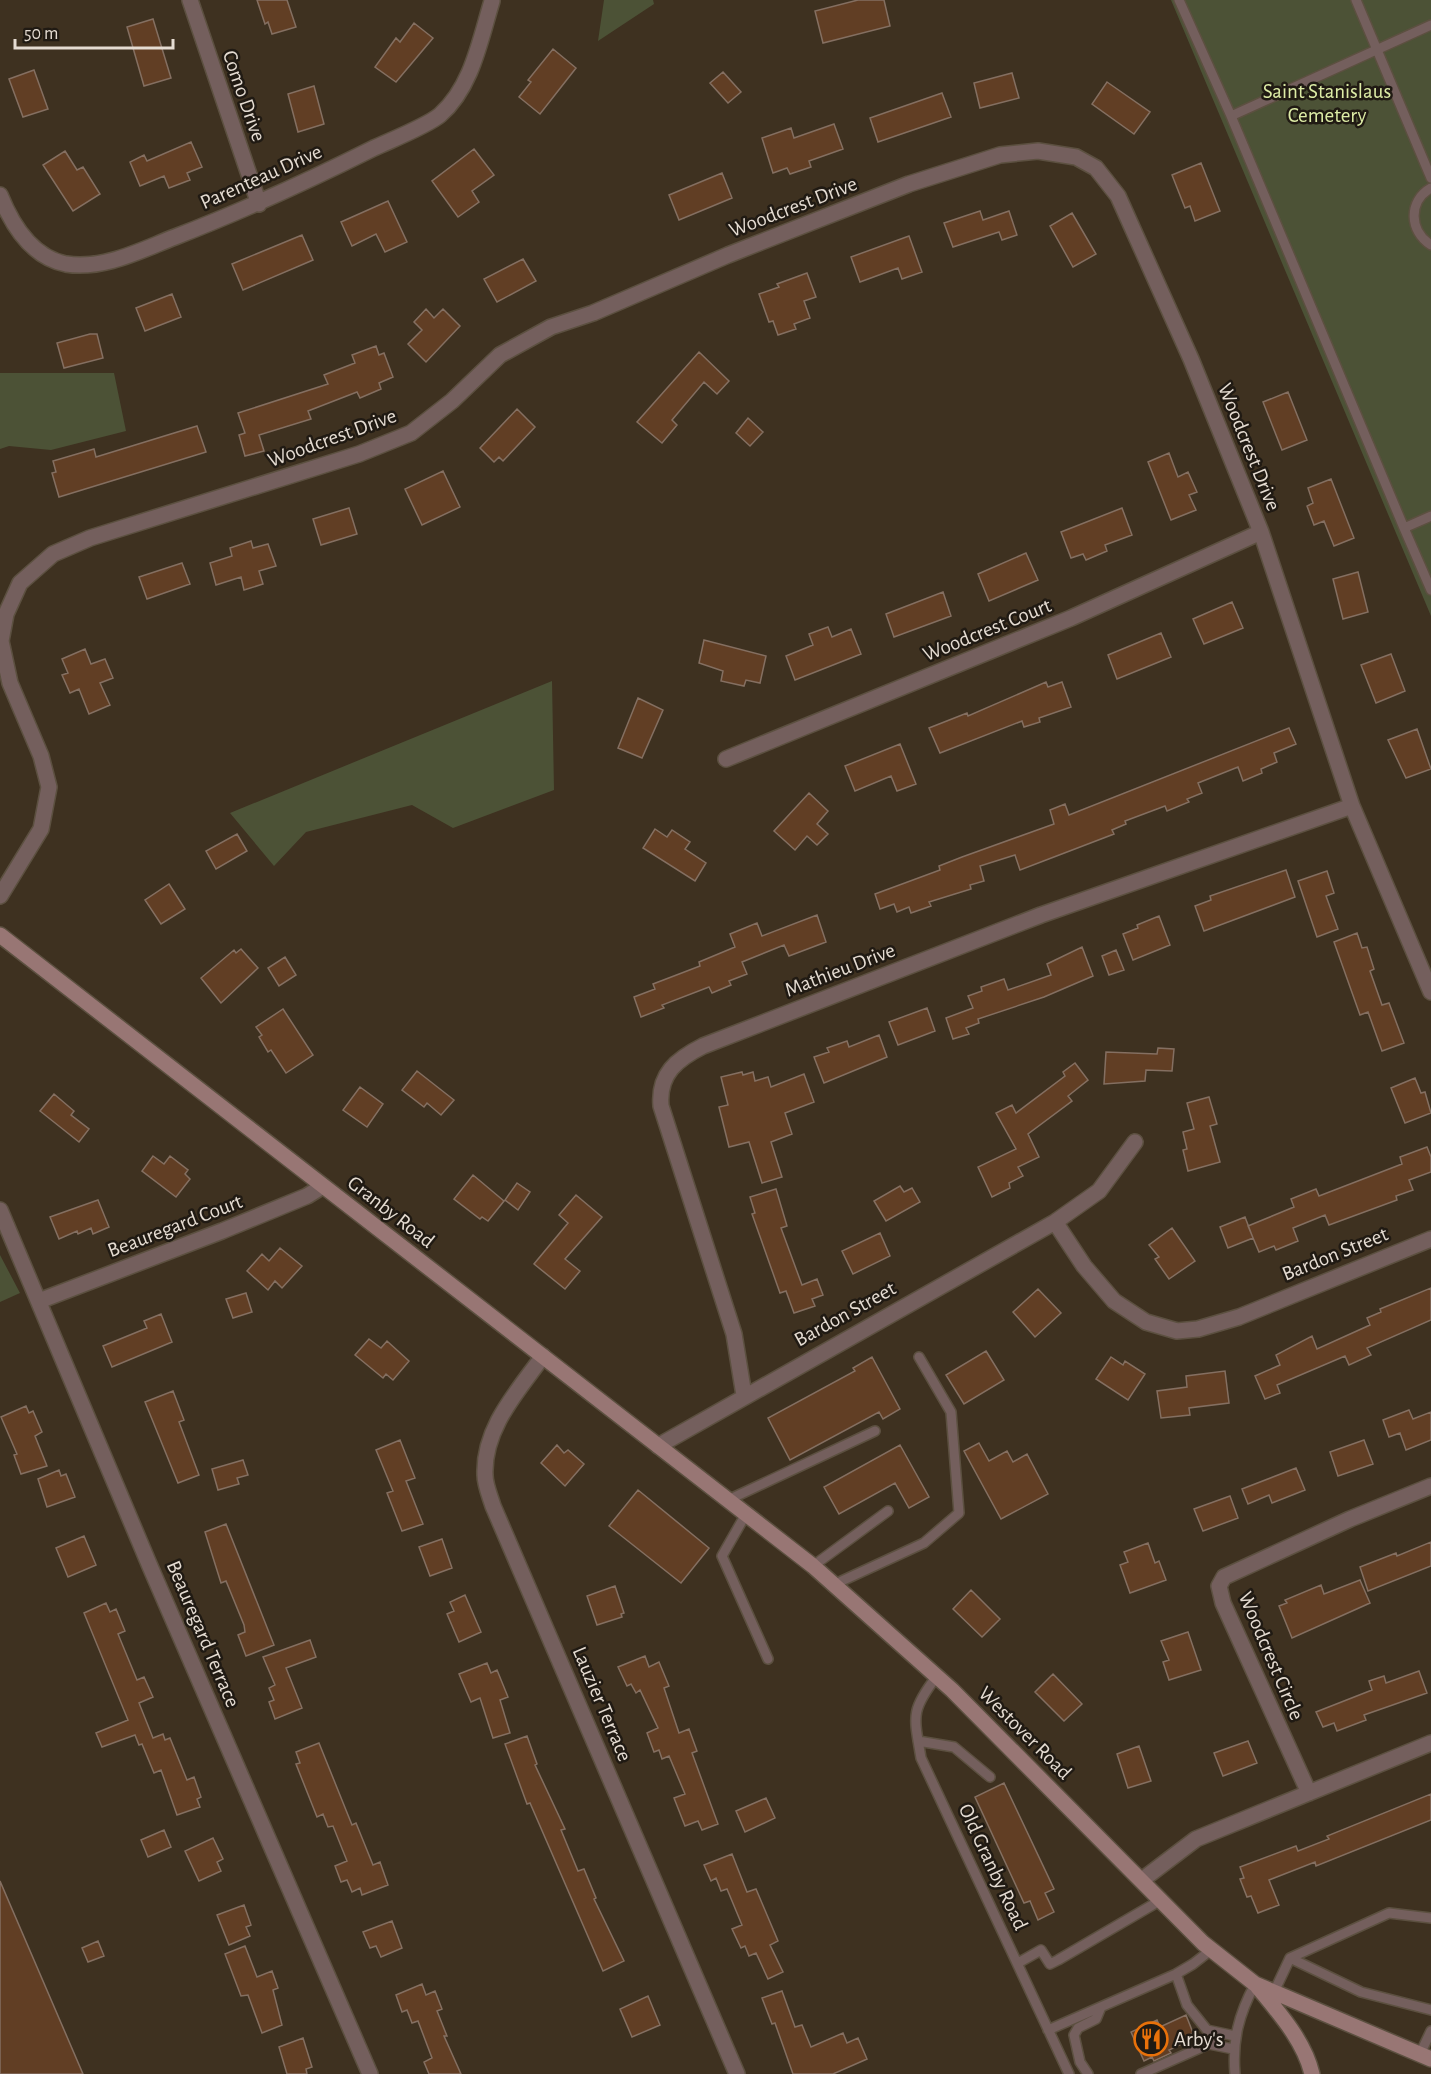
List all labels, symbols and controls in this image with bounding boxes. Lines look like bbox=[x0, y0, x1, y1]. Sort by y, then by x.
scale bar bbox=[15, 12, 172, 50]
text: 50 m bbox=[24, 25, 58, 43]
street label: Como Drive bbox=[219, 48, 269, 144]
park label: Saint Stanislaus Cemetery bbox=[1263, 81, 1391, 126]
street label: Parenteau Drive bbox=[197, 141, 325, 213]
street label: Woodcrest Drive bbox=[726, 173, 860, 241]
street label: Woodcrest Drive bbox=[1214, 380, 1284, 514]
street label: Woodcrest Drive bbox=[265, 405, 399, 471]
street label: Woodcrest Court bbox=[920, 595, 1054, 665]
street label: Mathieu Drive bbox=[782, 939, 898, 1001]
street label: Granby Road bbox=[344, 1172, 438, 1252]
street label: Beauregard Court bbox=[105, 1191, 246, 1261]
street label: Bardon Street bbox=[1279, 1223, 1391, 1285]
street label: Bardon Street bbox=[791, 1277, 899, 1350]
street label: Beauregard Terrace bbox=[163, 1558, 243, 1710]
street label: Woodcrest Circle bbox=[1235, 1589, 1307, 1723]
street label: Lauzier Terrace bbox=[568, 1644, 636, 1764]
street label: Westover Road bbox=[974, 1682, 1076, 1784]
street label: Old Granby Road bbox=[955, 1801, 1031, 1933]
restaurant icon: Arby's bbox=[1133, 2021, 1169, 2057]
place label: Arby's bbox=[1174, 2029, 1223, 2050]

